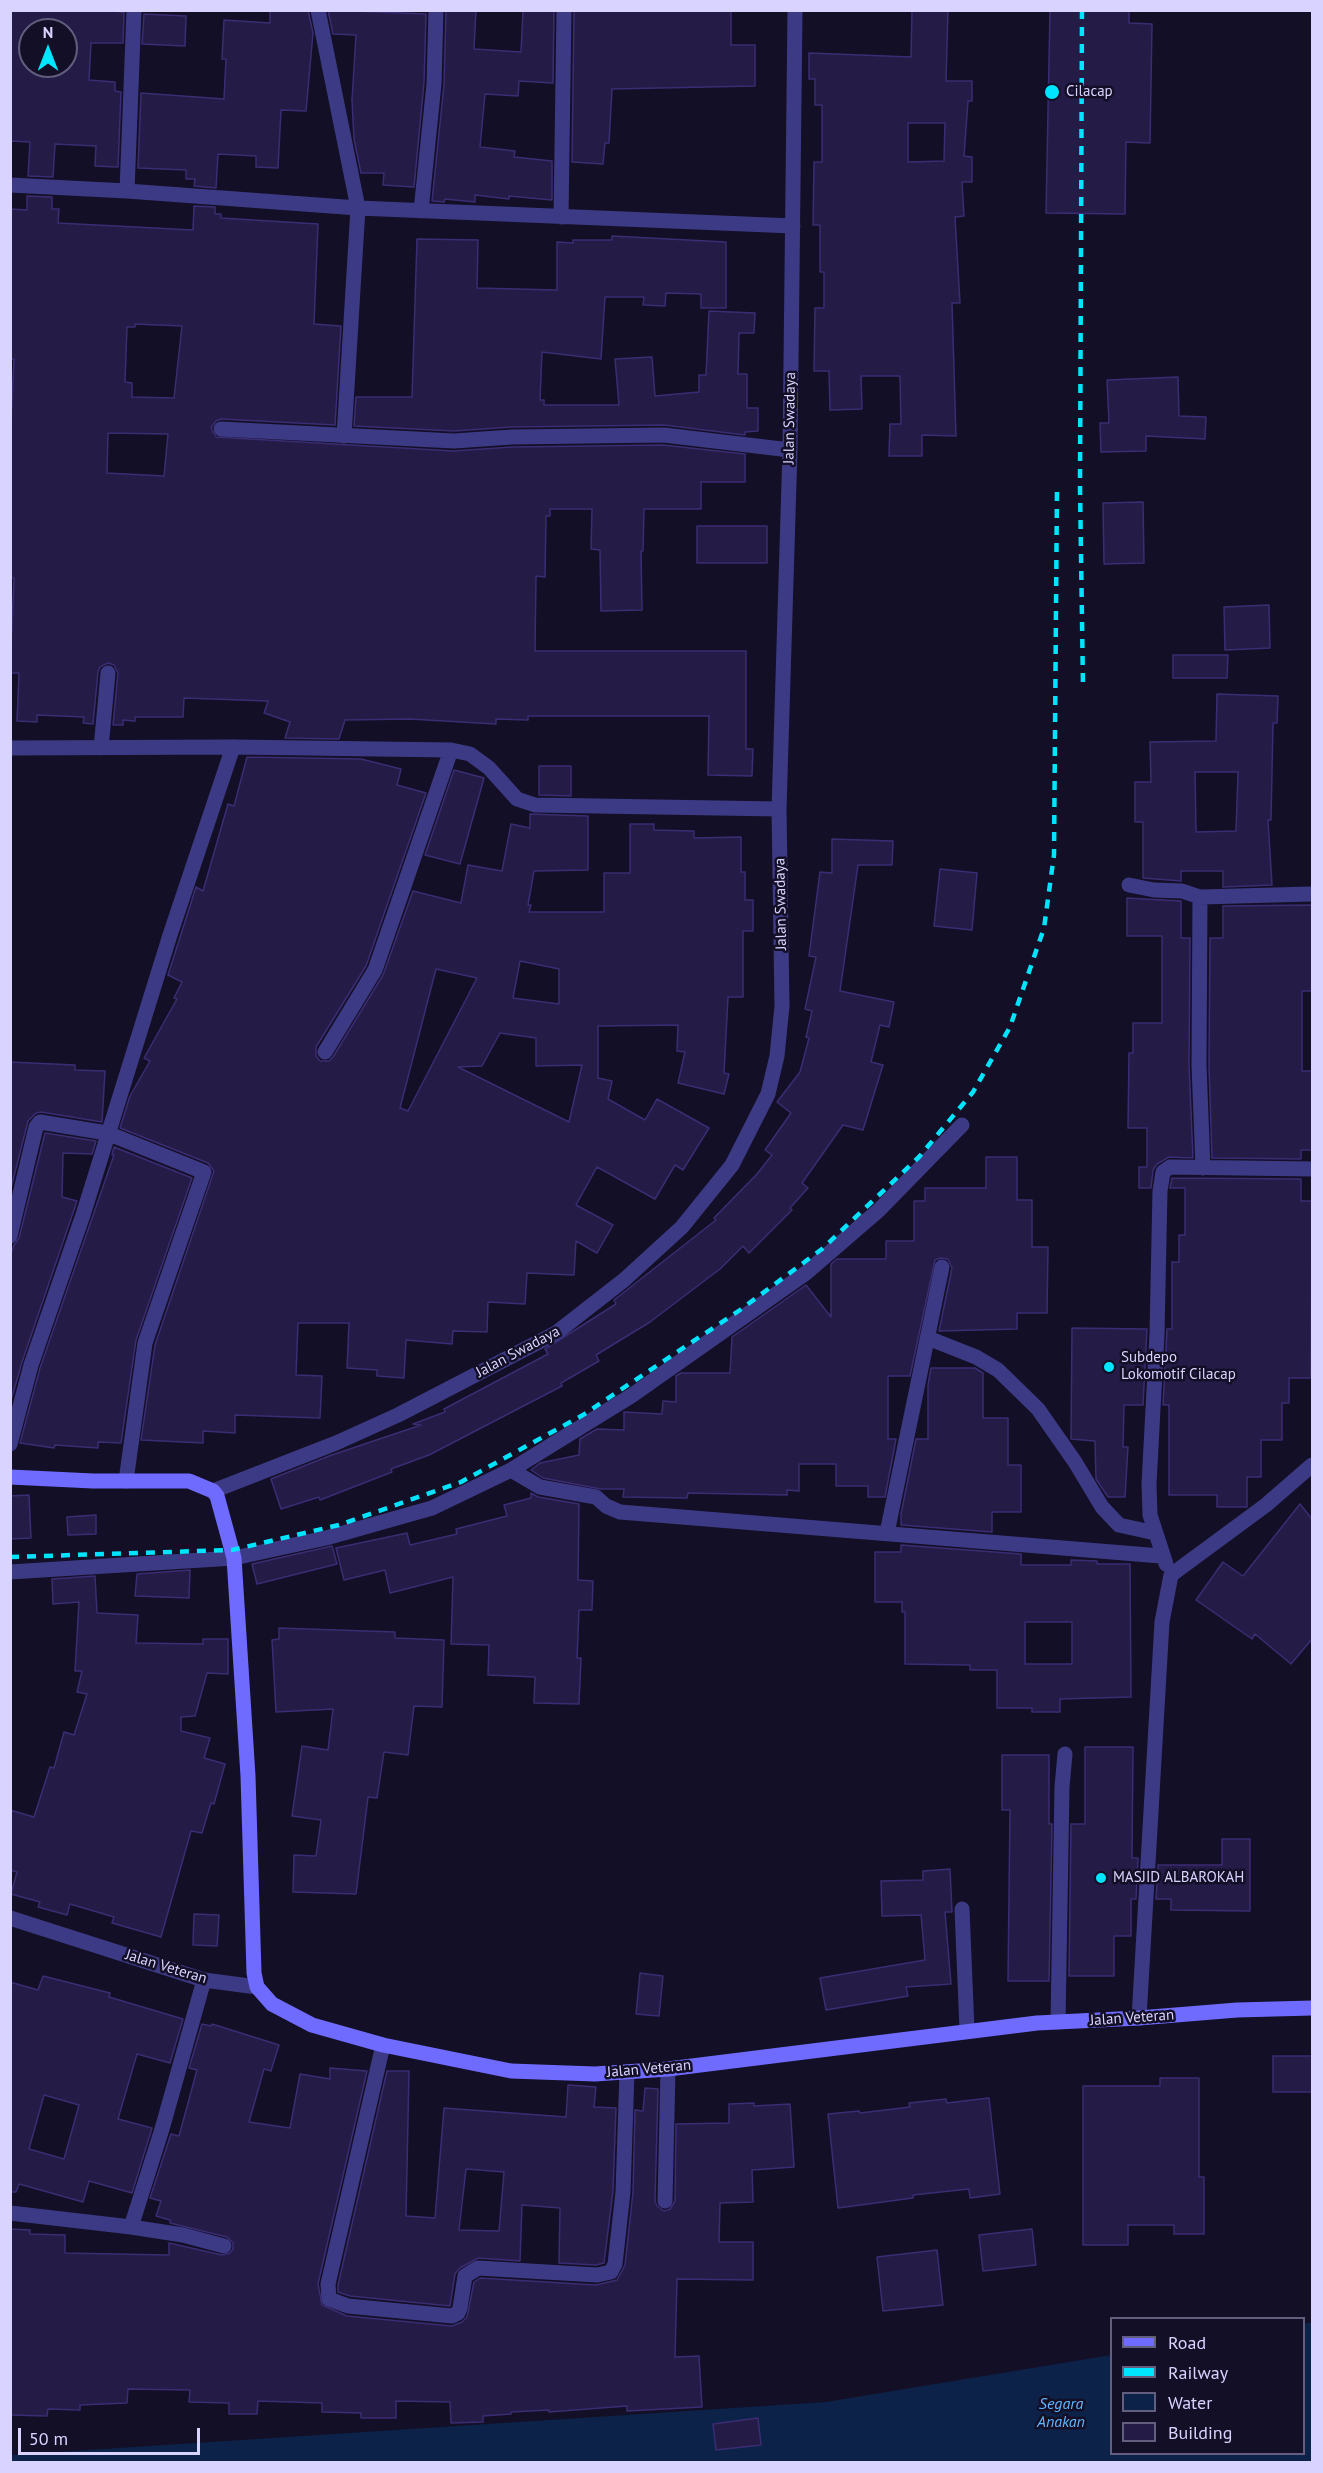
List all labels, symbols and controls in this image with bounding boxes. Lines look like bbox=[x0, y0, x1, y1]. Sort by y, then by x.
north arrow bbox=[18, 18, 78, 78]
text: N bbox=[43, 22, 53, 42]
marker: Cilacap bbox=[1043, 83, 1061, 101]
place label: Cilacap bbox=[1066, 83, 1113, 101]
street label: Jalan Swadaya bbox=[780, 372, 800, 464]
street label: Jalan Swadaya bbox=[771, 858, 791, 950]
street label: Jalan Swadaya bbox=[473, 1322, 563, 1382]
place label: Subdepo Lokomotif Cilacap bbox=[1121, 1349, 1236, 1384]
marker: Subdepo Lokomotif Cilacap bbox=[1102, 1360, 1116, 1374]
place label: MASJID ALBAROKAH bbox=[1113, 1869, 1244, 1887]
marker: MASJID ALBAROKAH bbox=[1094, 1871, 1108, 1885]
street label: Jalan Veteran bbox=[123, 1946, 209, 1988]
street label: Jalan Veteran bbox=[1089, 2006, 1175, 2030]
street label: Jalan Veteran bbox=[606, 2056, 692, 2082]
legend bbox=[1110, 2317, 1305, 2455]
text: Road bbox=[1168, 2331, 1206, 2354]
text: Railway bbox=[1168, 2361, 1228, 2384]
text: Water bbox=[1168, 2391, 1212, 2414]
water label: Segara Anakan bbox=[1037, 2394, 1085, 2432]
scale bar bbox=[21, 2416, 202, 2454]
text: Building bbox=[1168, 2421, 1232, 2444]
text: 50 m bbox=[29, 2427, 68, 2450]

